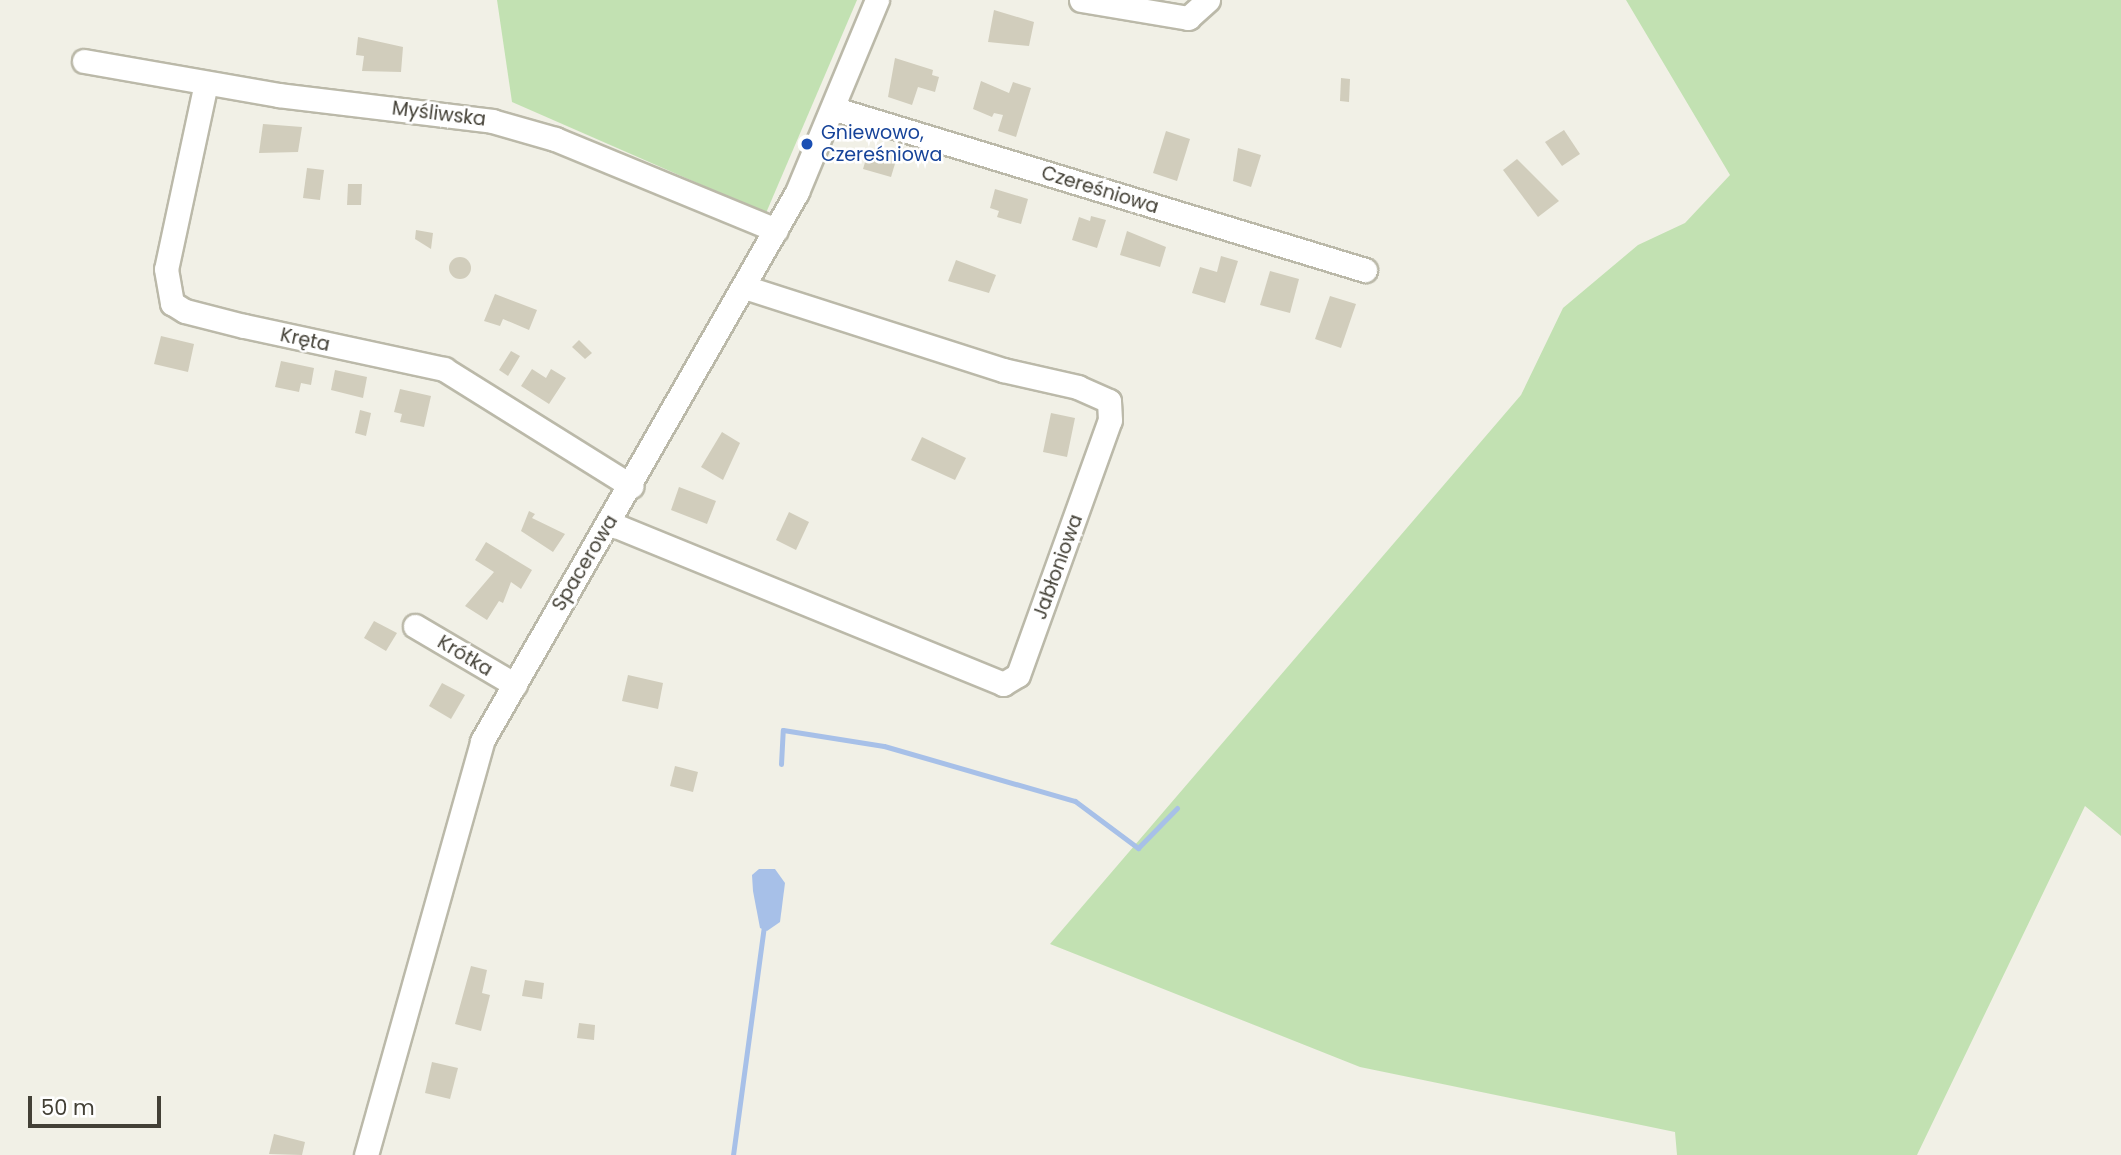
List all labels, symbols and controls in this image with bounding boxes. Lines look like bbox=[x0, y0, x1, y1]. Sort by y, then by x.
street label: Myśliwska bbox=[391, 97, 487, 131]
place label: Gniewowo, Czereśniowa bbox=[821, 122, 942, 166]
marker: Gniewowo, Czereśniowa bbox=[799, 136, 815, 152]
street label: Czereśniowa bbox=[1039, 161, 1161, 219]
street label: Kręta bbox=[278, 324, 332, 356]
street label: Spacerowa bbox=[547, 511, 623, 615]
street label: Jabłoniowa bbox=[1028, 511, 1088, 623]
street label: Krótka bbox=[433, 631, 497, 681]
scale bar bbox=[32, 1082, 164, 1126]
text: 50 m bbox=[41, 1093, 95, 1122]

